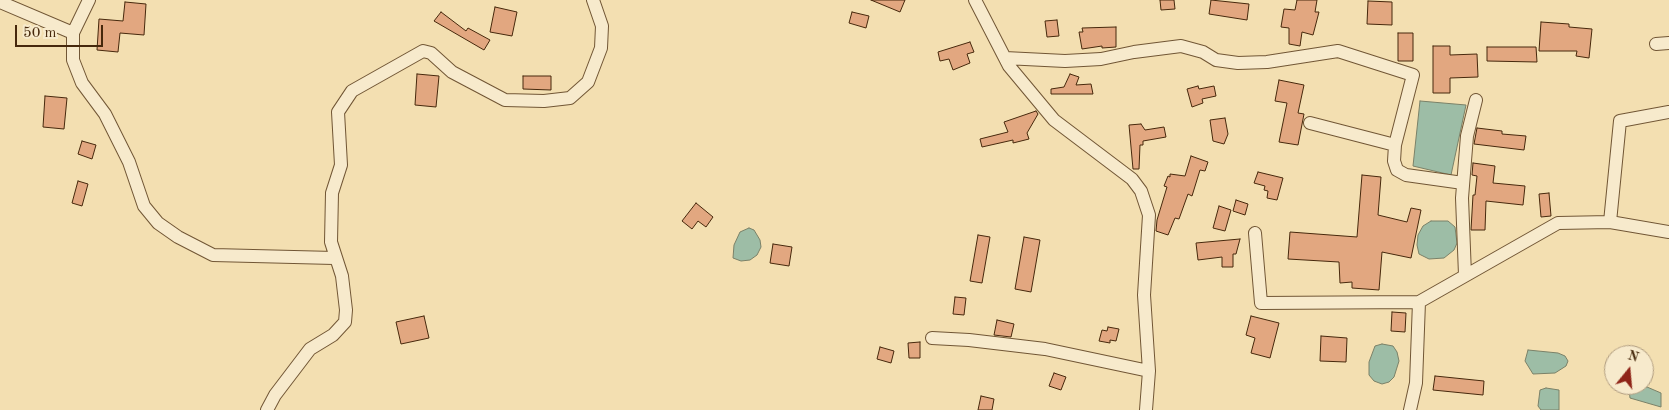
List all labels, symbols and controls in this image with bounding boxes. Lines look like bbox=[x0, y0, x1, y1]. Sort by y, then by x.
scale bar bbox=[18, 15, 105, 47]
text: 50 m bbox=[23, 26, 57, 41]
north arrow bbox=[1604, 345, 1654, 395]
text: N bbox=[1626, 348, 1640, 365]

